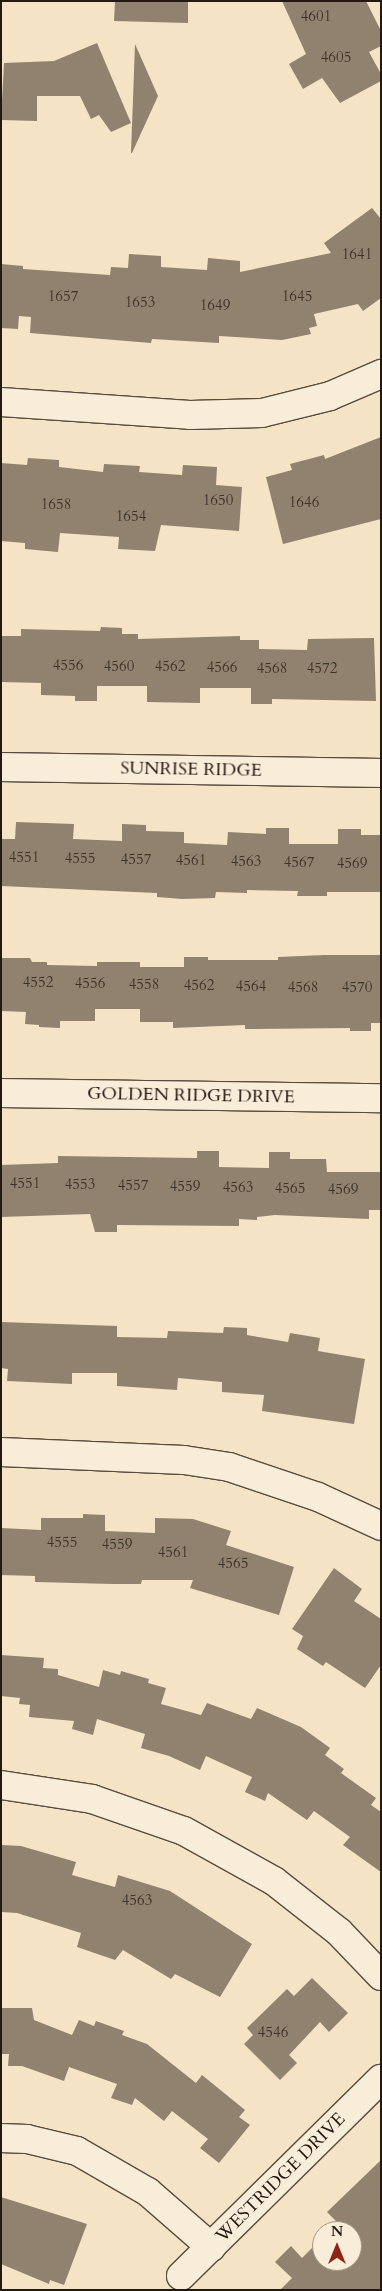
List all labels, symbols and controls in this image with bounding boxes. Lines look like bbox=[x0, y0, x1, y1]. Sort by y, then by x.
house number: 4601 bbox=[301, 8, 331, 26]
house number: 4605 bbox=[321, 49, 351, 67]
house number: 1641 bbox=[342, 246, 372, 264]
house number: 1657 bbox=[48, 288, 78, 306]
house number: 1645 bbox=[282, 288, 312, 306]
house number: 1653 bbox=[125, 294, 155, 312]
house number: 1649 bbox=[200, 297, 230, 315]
house number: 1650 bbox=[203, 492, 233, 510]
house number: 1646 bbox=[289, 494, 319, 512]
house number: 1658 bbox=[41, 496, 71, 514]
house number: 1654 bbox=[116, 508, 146, 526]
house number: 4556 bbox=[53, 657, 83, 675]
house number: 4560 bbox=[104, 658, 134, 676]
house number: 4562 bbox=[155, 658, 185, 676]
house number: 4566 bbox=[207, 659, 237, 677]
house number: 4568 bbox=[257, 660, 287, 678]
house number: 4572 bbox=[307, 660, 337, 678]
street label: SUNRISE RIDGE bbox=[120, 758, 262, 782]
house number: 4551 bbox=[9, 849, 39, 867]
house number: 4555 bbox=[65, 850, 95, 868]
house number: 4557 bbox=[121, 851, 151, 869]
house number: 4561 bbox=[176, 852, 206, 870]
house number: 4563 bbox=[231, 853, 261, 871]
house number: 4567 bbox=[284, 854, 314, 872]
house number: 4569 bbox=[337, 855, 367, 873]
house number: 4552 bbox=[23, 974, 53, 992]
house number: 4556 bbox=[75, 975, 105, 993]
house number: 4558 bbox=[129, 976, 159, 994]
house number: 4562 bbox=[184, 977, 214, 995]
house number: 4564 bbox=[236, 978, 266, 996]
house number: 4568 bbox=[288, 979, 318, 997]
house number: 4570 bbox=[342, 979, 372, 997]
street label: GOLDEN RIDGE DRIVE bbox=[87, 1083, 295, 1109]
house number: 4551 bbox=[10, 1175, 40, 1193]
house number: 4553 bbox=[65, 1176, 95, 1194]
house number: 4557 bbox=[118, 1177, 148, 1195]
house number: 4559 bbox=[170, 1178, 200, 1196]
house number: 4563 bbox=[223, 1179, 253, 1197]
house number: 4565 bbox=[275, 1180, 305, 1198]
house number: 4569 bbox=[328, 1181, 358, 1199]
house number: 4555 bbox=[47, 1534, 77, 1552]
house number: 4559 bbox=[102, 1536, 132, 1554]
house number: 4561 bbox=[158, 1544, 188, 1562]
house number: 4565 bbox=[218, 1555, 248, 1573]
house number: 4563 bbox=[122, 1892, 152, 1910]
house number: 4546 bbox=[258, 2024, 288, 2042]
street label: WESTRIDGE DRIVE bbox=[212, 2109, 350, 2247]
north arrow bbox=[312, 2221, 362, 2271]
text: N bbox=[331, 2222, 343, 2241]

